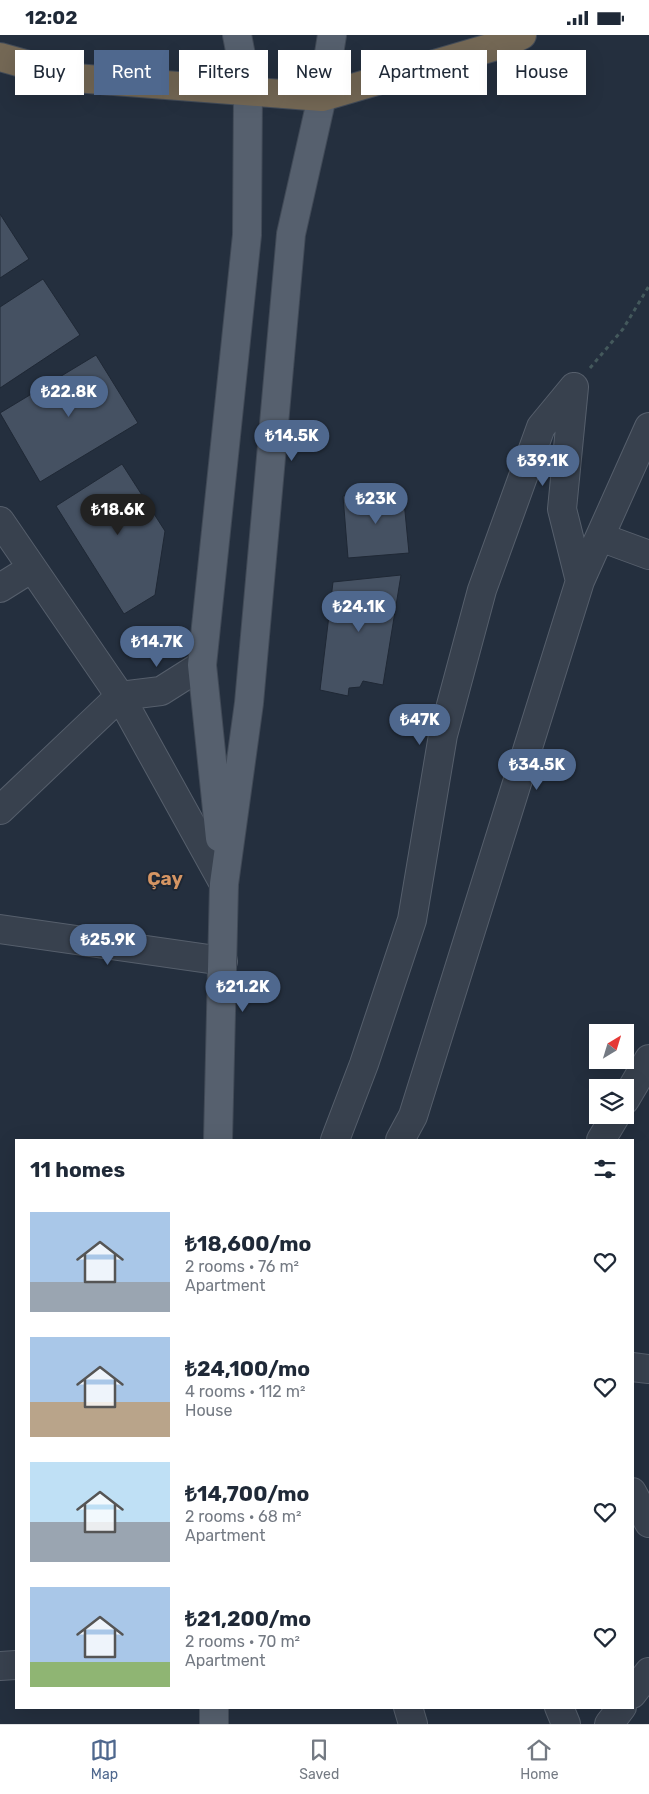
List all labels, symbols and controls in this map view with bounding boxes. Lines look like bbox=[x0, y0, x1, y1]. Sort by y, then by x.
text: 12:02 bbox=[25, 6, 78, 29]
chip: Buy bbox=[15, 50, 84, 95]
chip: Rent bbox=[94, 50, 169, 95]
chip: Filters bbox=[179, 50, 268, 95]
chip: New bbox=[278, 50, 351, 95]
chip: Apartment bbox=[361, 50, 487, 95]
chip: House bbox=[497, 50, 586, 95]
pin: ₺22.8K bbox=[28, 375, 110, 418]
text: ₺22.8K bbox=[41, 382, 97, 401]
pin: ₺14.5K bbox=[251, 419, 333, 462]
text: ₺14.5K bbox=[265, 426, 319, 445]
pin: ₺39.1K bbox=[502, 445, 584, 487]
text: ₺39.1K bbox=[517, 451, 569, 470]
pin: ₺23K bbox=[346, 483, 406, 525]
text: ₺23K bbox=[356, 489, 396, 508]
pin: ₺18.6K bbox=[77, 493, 159, 536]
text: ₺18.6K bbox=[91, 500, 145, 519]
pin: ₺24.1K bbox=[318, 591, 400, 633]
text: ₺24.1K bbox=[333, 597, 385, 616]
pin: ₺14.7K bbox=[116, 625, 198, 668]
text: ₺14.7K bbox=[131, 632, 183, 651]
pin: ₺47K bbox=[390, 703, 450, 746]
text: ₺47K bbox=[400, 710, 440, 729]
pin: ₺34.5K bbox=[496, 749, 578, 791]
text: ₺34.5K bbox=[509, 755, 565, 774]
district label: Çay bbox=[147, 867, 183, 890]
pin: ₺25.9K bbox=[67, 923, 149, 966]
text: ₺25.9K bbox=[81, 930, 135, 949]
pin: ₺21.2K bbox=[202, 971, 284, 1013]
text: ₺21.2K bbox=[216, 977, 270, 996]
north arrow bbox=[589, 1024, 634, 1069]
map controls bbox=[589, 1024, 634, 1124]
button: layers bbox=[589, 1079, 634, 1124]
icon: filters bbox=[591, 1155, 619, 1183]
text: 11 homes bbox=[30, 1157, 125, 1182]
text: ₺18,600/mo bbox=[185, 1231, 311, 1256]
icon: home bbox=[70, 1232, 130, 1292]
icon: heart bbox=[591, 1248, 619, 1276]
text: 2 rooms · 76 m² bbox=[185, 1257, 299, 1276]
text: Apartment bbox=[185, 1276, 265, 1295]
text: ₺24,100/mo bbox=[185, 1356, 310, 1381]
icon: home bbox=[70, 1357, 130, 1417]
icon: heart bbox=[591, 1373, 619, 1401]
text: 4 rooms · 112 m² bbox=[185, 1382, 305, 1401]
text: House bbox=[185, 1401, 232, 1420]
text: ₺14,700/mo bbox=[185, 1481, 309, 1506]
icon: home bbox=[70, 1482, 130, 1542]
icon: heart bbox=[591, 1498, 619, 1526]
text: 2 rooms · 68 m² bbox=[185, 1507, 302, 1526]
text: Apartment bbox=[185, 1526, 265, 1545]
text: ₺21,200/mo bbox=[185, 1606, 311, 1631]
icon: home bbox=[70, 1607, 130, 1667]
icon: heart bbox=[591, 1623, 619, 1651]
text: 2 rooms · 70 m² bbox=[185, 1632, 300, 1651]
text: Apartment bbox=[185, 1651, 265, 1670]
tab: Map bbox=[90, 1736, 118, 1783]
tab: Saved bbox=[299, 1736, 339, 1783]
tab: Home bbox=[520, 1736, 559, 1783]

